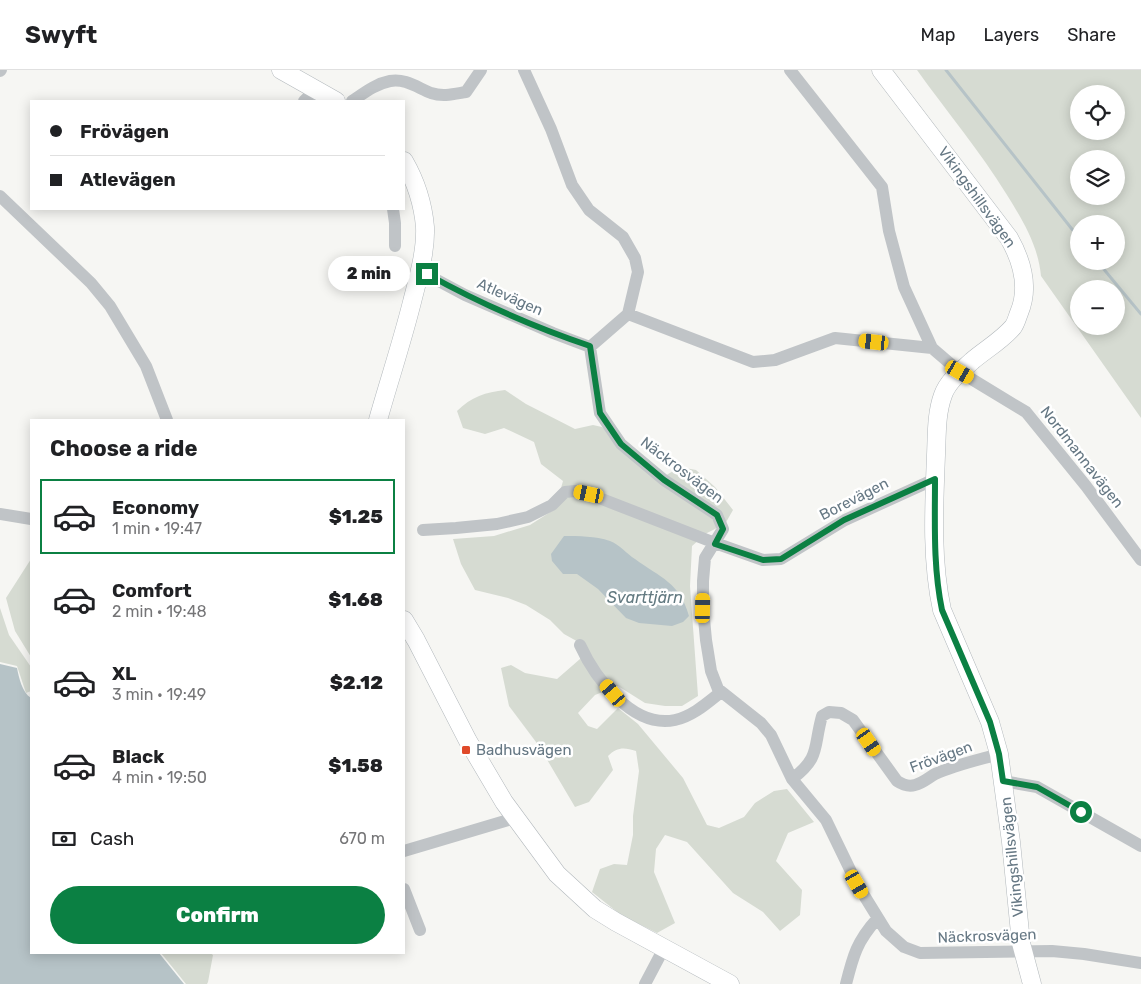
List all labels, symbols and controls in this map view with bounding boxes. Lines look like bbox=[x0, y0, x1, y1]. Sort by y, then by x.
text: Swyft bbox=[25, 21, 97, 49]
text: Map bbox=[921, 24, 956, 46]
text: Layers bbox=[984, 24, 1039, 46]
text: Share bbox=[1067, 24, 1116, 46]
map controls bbox=[1070, 85, 1125, 335]
button: locate bbox=[1070, 85, 1125, 140]
text: Frövägen bbox=[80, 120, 169, 143]
street label: Vikingshillsvägen bbox=[934, 143, 1020, 251]
button: layers bbox=[1070, 150, 1125, 205]
text: Atlevägen bbox=[80, 168, 176, 191]
button: + bbox=[1070, 215, 1125, 270]
callout: 2 min bbox=[327, 256, 410, 292]
route end bbox=[416, 263, 438, 285]
text: 2 min bbox=[347, 264, 391, 283]
street label: Atlevägen bbox=[474, 275, 546, 319]
button: − bbox=[1070, 280, 1125, 335]
car bbox=[858, 333, 889, 351]
car bbox=[943, 358, 976, 386]
street label: Nordmannavägen bbox=[1037, 403, 1127, 511]
street label: Näckrosvägen bbox=[637, 433, 727, 507]
text: Choose a ride bbox=[50, 435, 197, 462]
street label: Borevägen bbox=[816, 474, 892, 524]
car bbox=[572, 484, 605, 504]
icon: car bbox=[52, 494, 97, 539]
text: Economy bbox=[112, 496, 199, 519]
text: $1.25 bbox=[329, 505, 383, 528]
text: 1 min · 19:47 bbox=[112, 519, 202, 538]
icon: car bbox=[52, 577, 97, 622]
text: Comfort bbox=[112, 579, 192, 602]
text: $1.68 bbox=[328, 588, 383, 611]
water label: Svarttjärn bbox=[607, 588, 683, 607]
car bbox=[695, 593, 710, 623]
text: 2 min · 19:48 bbox=[112, 602, 207, 621]
icon: car bbox=[52, 660, 97, 705]
text: XL bbox=[112, 662, 136, 685]
text: $2.12 bbox=[330, 671, 383, 694]
car bbox=[597, 677, 628, 709]
text: 3 min · 19:49 bbox=[112, 685, 206, 704]
car bbox=[854, 725, 883, 759]
street label: Frövägen bbox=[907, 737, 975, 777]
place label: Badhusvägen bbox=[476, 741, 572, 759]
icon: car bbox=[52, 743, 97, 788]
marker: Badhusvägen bbox=[460, 744, 472, 756]
text: Black bbox=[112, 745, 164, 768]
text: $1.58 bbox=[328, 754, 383, 777]
text: 4 min · 19:50 bbox=[112, 768, 207, 787]
street label: Vikingshillsvägen bbox=[997, 796, 1027, 918]
route start bbox=[1070, 801, 1092, 823]
icon: cash bbox=[50, 825, 78, 853]
text: Cash bbox=[90, 827, 134, 850]
text: 670 m bbox=[339, 829, 385, 848]
car bbox=[843, 867, 870, 901]
button: Confirm bbox=[50, 886, 385, 944]
street label: Näckrosvägen bbox=[937, 925, 1037, 947]

